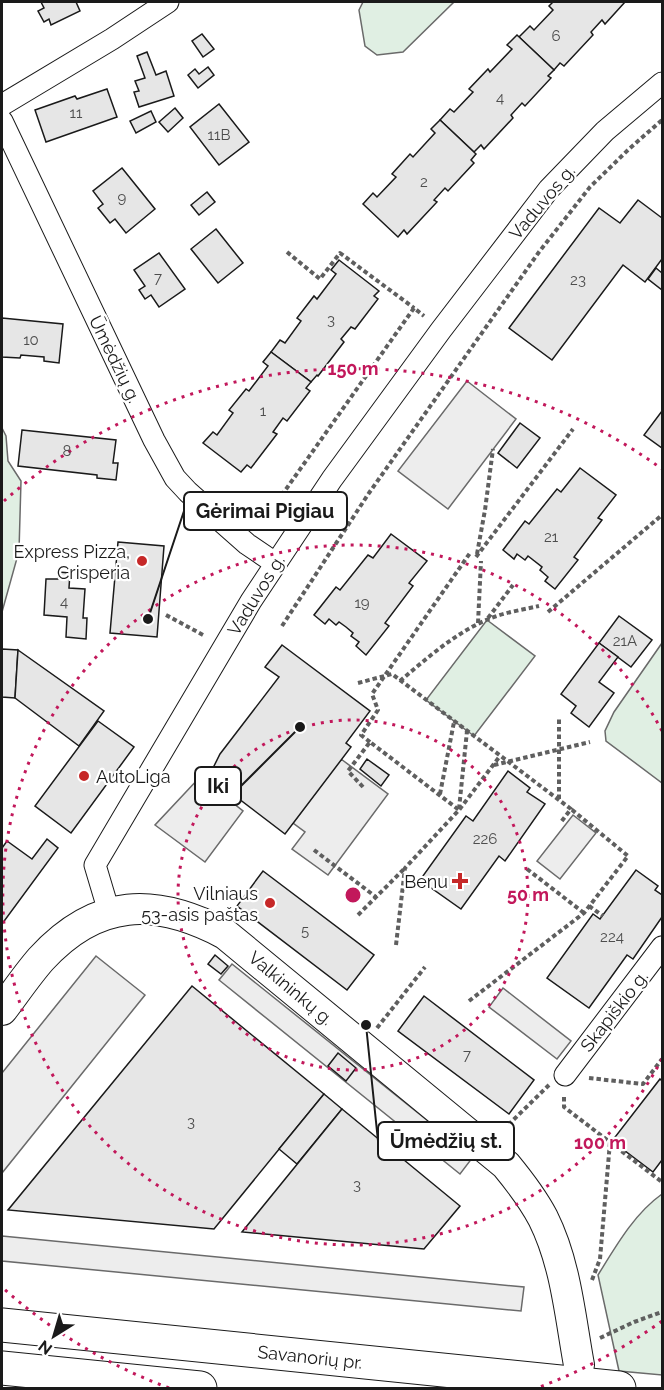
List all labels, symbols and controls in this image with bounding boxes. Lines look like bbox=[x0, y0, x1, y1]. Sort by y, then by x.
house number: 6 bbox=[551, 27, 561, 45]
house number: 4 bbox=[496, 89, 504, 107]
house number: 11 bbox=[70, 104, 83, 122]
house number: 11B bbox=[208, 126, 230, 144]
street label: Vaduvos g. bbox=[505, 160, 579, 244]
house number: 2 bbox=[420, 173, 428, 191]
house number: 9 bbox=[118, 189, 127, 207]
house number: 7 bbox=[154, 269, 162, 287]
house number: 23 bbox=[570, 271, 586, 289]
house number: 3 bbox=[327, 311, 335, 329]
street label: Ūmėdžių g. bbox=[85, 312, 145, 406]
house number: 10 bbox=[23, 331, 39, 349]
text: 150 m bbox=[328, 358, 379, 379]
house number: 1 bbox=[260, 402, 267, 420]
house number: 8 bbox=[63, 442, 72, 460]
callout: Gėrimai Pigiau bbox=[184, 492, 347, 530]
text: Gėrimai Pigiau bbox=[196, 499, 334, 523]
house number: 21 bbox=[544, 528, 559, 546]
place label: Express Pizza, Crisperia bbox=[14, 541, 130, 583]
street label: Vaduvos g. bbox=[223, 551, 289, 639]
marker: Express Pizza, Crisperia bbox=[135, 554, 149, 568]
house number: 4 bbox=[60, 593, 68, 611]
house number: 19 bbox=[354, 594, 370, 612]
house number: 21A bbox=[613, 632, 637, 650]
place label: AutoLiga bbox=[96, 766, 170, 787]
callout: Iki bbox=[195, 767, 241, 805]
marker: AutoLiga bbox=[77, 769, 91, 783]
text: Iki bbox=[207, 774, 229, 798]
house number: 226 bbox=[473, 830, 497, 848]
place label: Benu bbox=[404, 871, 448, 892]
marker: Benu bbox=[453, 874, 467, 888]
place label: Vilniaus 53-asis paštas bbox=[141, 883, 258, 925]
text: 50 m bbox=[507, 884, 549, 905]
centre of rings bbox=[343, 885, 363, 905]
marker: Vilniaus 53-asis paštas bbox=[263, 896, 277, 910]
house number: 5 bbox=[301, 922, 309, 940]
house number: 224 bbox=[600, 928, 624, 946]
street label: Valkininkų g. bbox=[245, 947, 337, 1029]
street label: Skapiškio g. bbox=[576, 966, 652, 1056]
house number: 7 bbox=[463, 1046, 471, 1064]
house number: 3 bbox=[187, 1113, 195, 1131]
callout: Ūmėdžių st. bbox=[378, 1122, 514, 1160]
text: Ūmėdžių st. bbox=[390, 1129, 502, 1153]
text: 100 m bbox=[574, 1132, 626, 1153]
house number: 3 bbox=[353, 1176, 361, 1194]
north arrow bbox=[24, 1306, 84, 1366]
text: N bbox=[35, 1336, 56, 1359]
street label: Savanorių pr. bbox=[256, 1341, 364, 1373]

